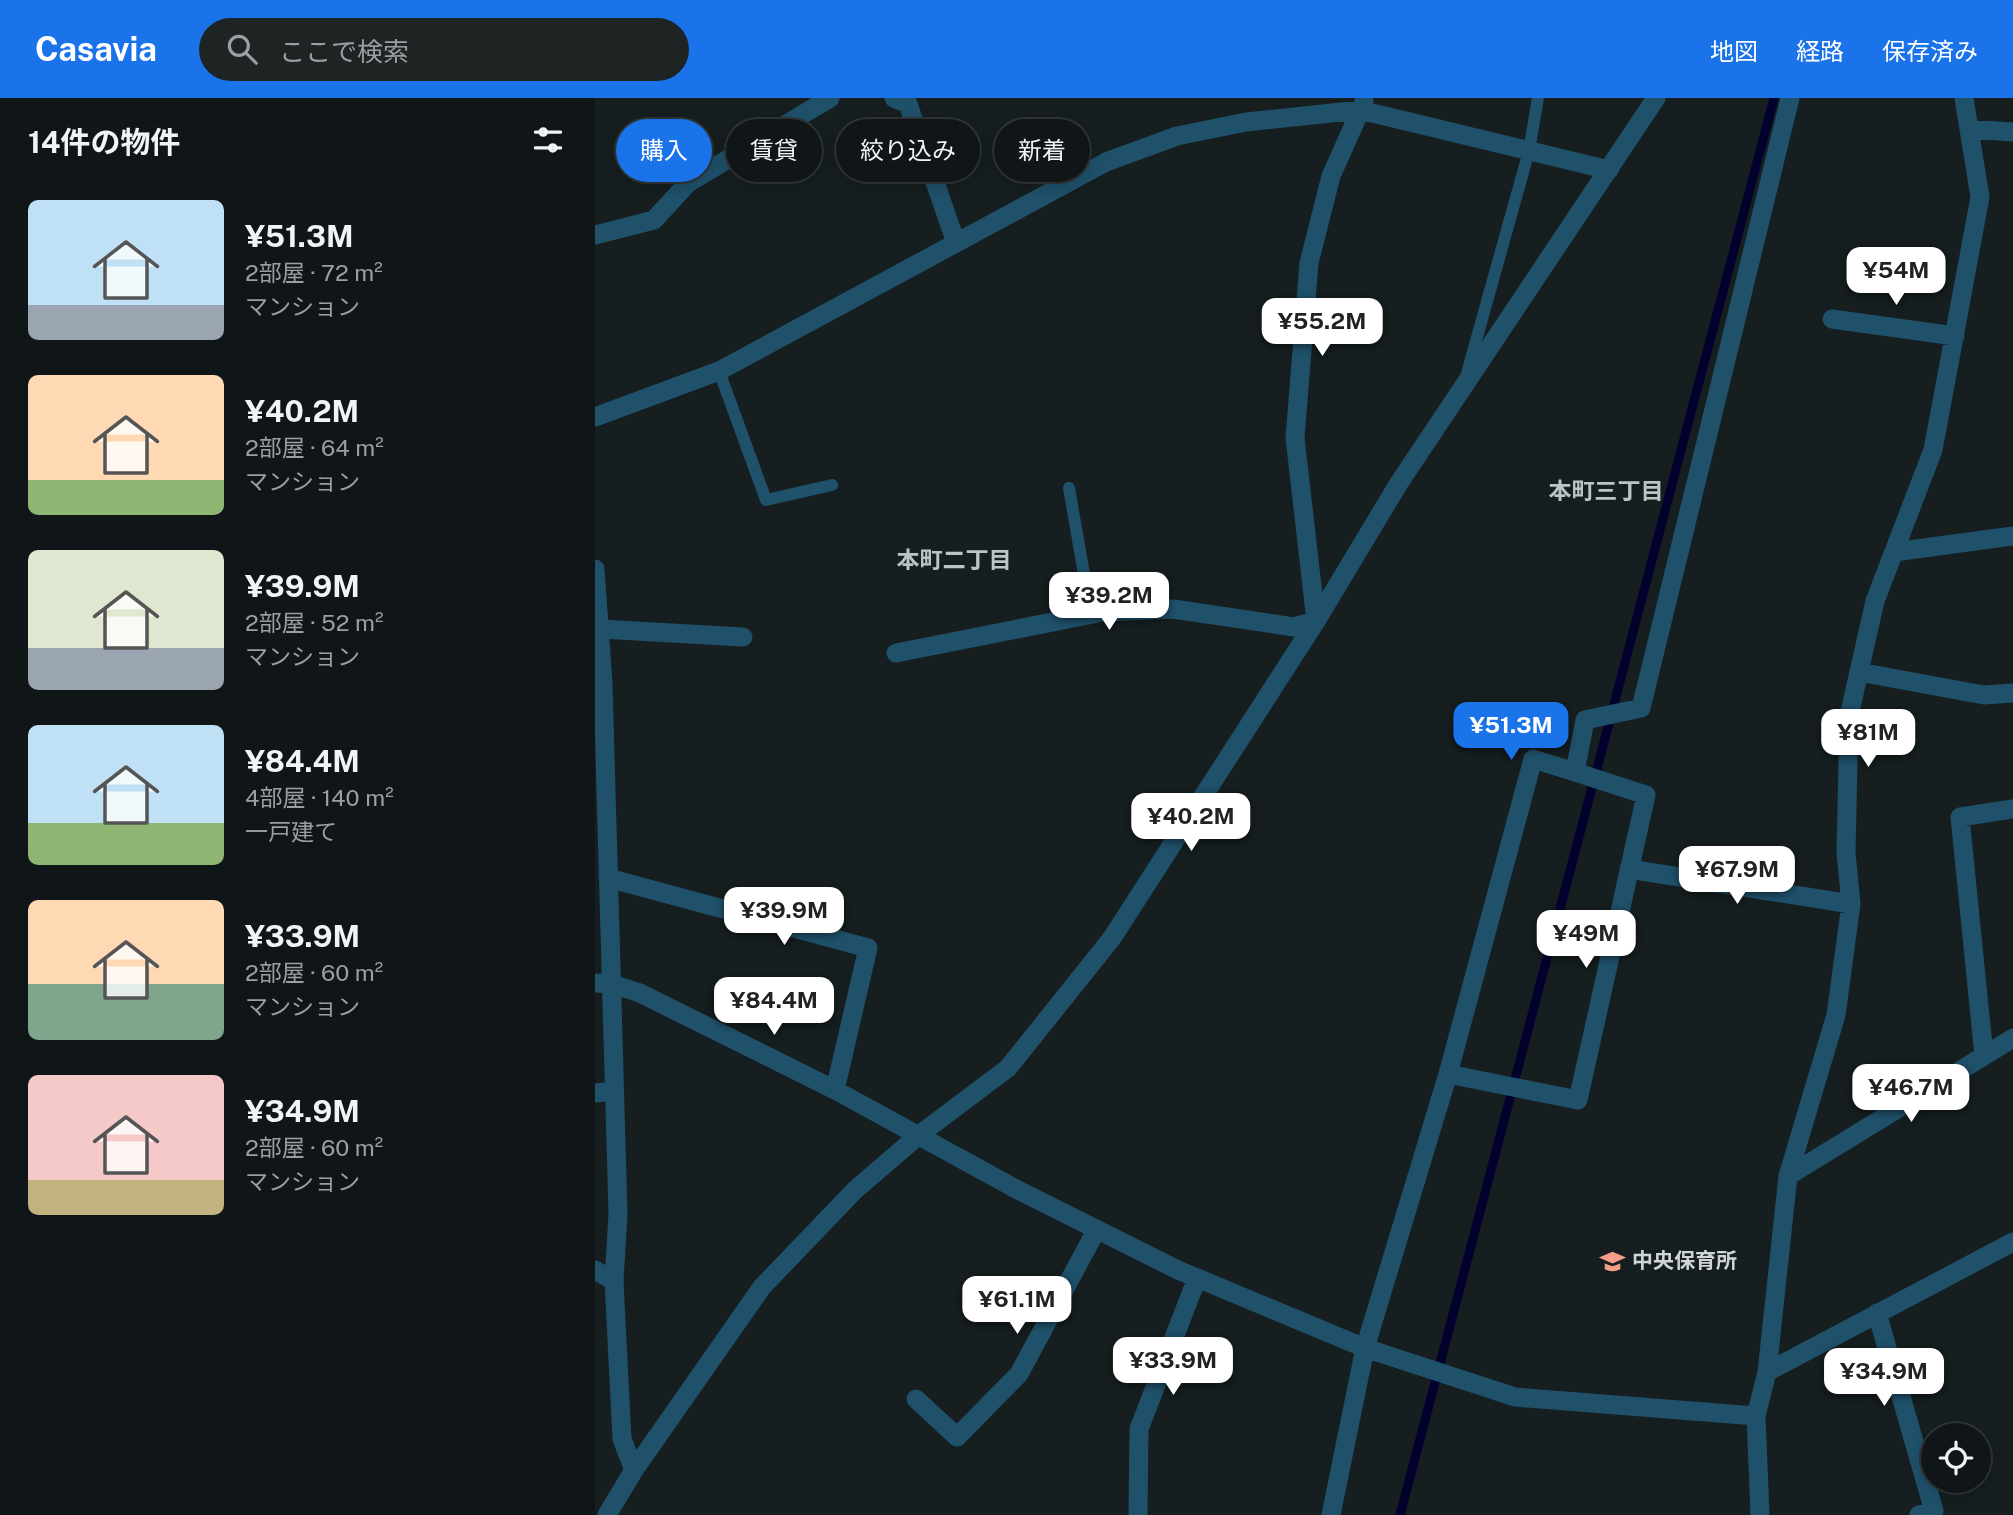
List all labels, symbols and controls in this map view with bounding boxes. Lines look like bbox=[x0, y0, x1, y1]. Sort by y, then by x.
search box bbox=[199, 18, 689, 81]
text: Casavia bbox=[35, 30, 157, 68]
icon: search bbox=[223, 30, 261, 68]
text: ここで検索 bbox=[279, 36, 409, 67]
text: 地図 bbox=[1710, 37, 1758, 65]
text: 経路 bbox=[1796, 37, 1844, 65]
text: 保存済み bbox=[1882, 37, 1978, 65]
chip: 購入 bbox=[616, 119, 712, 182]
chip: 賃貸 bbox=[726, 119, 822, 182]
chip: 絞り込み bbox=[836, 119, 980, 182]
chip: 新着 bbox=[994, 119, 1090, 182]
icon: filters bbox=[529, 121, 567, 159]
text: 14件の物件 bbox=[28, 124, 181, 160]
text: ¥51.3M bbox=[245, 218, 353, 254]
icon: home bbox=[84, 228, 168, 312]
pin: ¥54M bbox=[1855, 248, 1937, 307]
text: ¥54M bbox=[1863, 256, 1929, 283]
text: 2部屋 · 72 m² bbox=[245, 259, 383, 286]
text: マンション bbox=[245, 293, 360, 320]
pin: ¥55.2M bbox=[1265, 299, 1379, 358]
text: ¥55.2M bbox=[1278, 307, 1366, 334]
text: ¥40.2M bbox=[245, 393, 359, 429]
icon: home bbox=[84, 403, 168, 487]
text: 2部屋 · 64 m² bbox=[245, 434, 384, 461]
text: マンション bbox=[245, 468, 360, 495]
district label: 本町三丁目 bbox=[1549, 477, 1664, 504]
district label: 本町二丁目 bbox=[897, 546, 1012, 573]
text: ¥39.9M bbox=[245, 568, 360, 604]
pin: ¥39.2M bbox=[1052, 573, 1166, 632]
icon: home bbox=[84, 578, 168, 662]
text: ¥39.2M bbox=[1065, 581, 1153, 608]
text: 2部屋 · 52 m² bbox=[245, 609, 383, 636]
text: マンション bbox=[245, 643, 360, 670]
pin: ¥51.3M bbox=[1454, 702, 1568, 762]
pin: ¥81M bbox=[1827, 710, 1909, 769]
text: ¥51.3M bbox=[1469, 711, 1553, 738]
text: ¥81M bbox=[1837, 718, 1899, 745]
text: ¥84.4M bbox=[245, 743, 360, 779]
icon: home bbox=[84, 753, 168, 837]
text: 4部屋 · 140 m² bbox=[245, 784, 394, 811]
pin: ¥40.2M bbox=[1134, 794, 1248, 853]
text: ¥40.2M bbox=[1147, 802, 1235, 829]
text: 一戸建て bbox=[245, 818, 337, 845]
pin: ¥67.9M bbox=[1680, 846, 1794, 906]
text: ¥67.9M bbox=[1695, 855, 1779, 882]
pin: ¥39.9M bbox=[727, 888, 841, 947]
text: ¥39.9M bbox=[740, 896, 828, 923]
pin: ¥49M bbox=[1545, 910, 1627, 970]
text: ¥33.9M bbox=[245, 918, 360, 954]
text: ¥49M bbox=[1553, 919, 1619, 946]
icon: home bbox=[84, 928, 168, 1012]
text: 2部屋 · 60 m² bbox=[245, 959, 383, 986]
pin: ¥84.4M bbox=[717, 978, 831, 1037]
text: ¥84.4M bbox=[730, 986, 818, 1013]
text: マンション bbox=[245, 993, 360, 1020]
pin: ¥46.7M bbox=[1854, 1065, 1968, 1124]
text: ¥46.7M bbox=[1868, 1073, 1954, 1100]
text: ¥34.9M bbox=[245, 1093, 360, 1129]
icon: home bbox=[84, 1103, 168, 1187]
text: 2部屋 · 60 m² bbox=[245, 1134, 383, 1161]
text: マンション bbox=[245, 1168, 360, 1195]
school or university icon: 中央保育所 bbox=[1598, 1247, 1626, 1275]
place label: 中央保育所 bbox=[1632, 1248, 1737, 1273]
pin: ¥61.1M bbox=[960, 1276, 1074, 1336]
text: ¥61.1M bbox=[978, 1285, 1056, 1312]
pin: ¥33.9M bbox=[1116, 1338, 1230, 1397]
text: ¥33.9M bbox=[1129, 1346, 1217, 1373]
pin: ¥34.9M bbox=[1827, 1348, 1941, 1408]
text: ¥34.9M bbox=[1840, 1357, 1928, 1384]
map controls bbox=[1921, 1423, 1991, 1493]
button: locate bbox=[1921, 1423, 1991, 1493]

